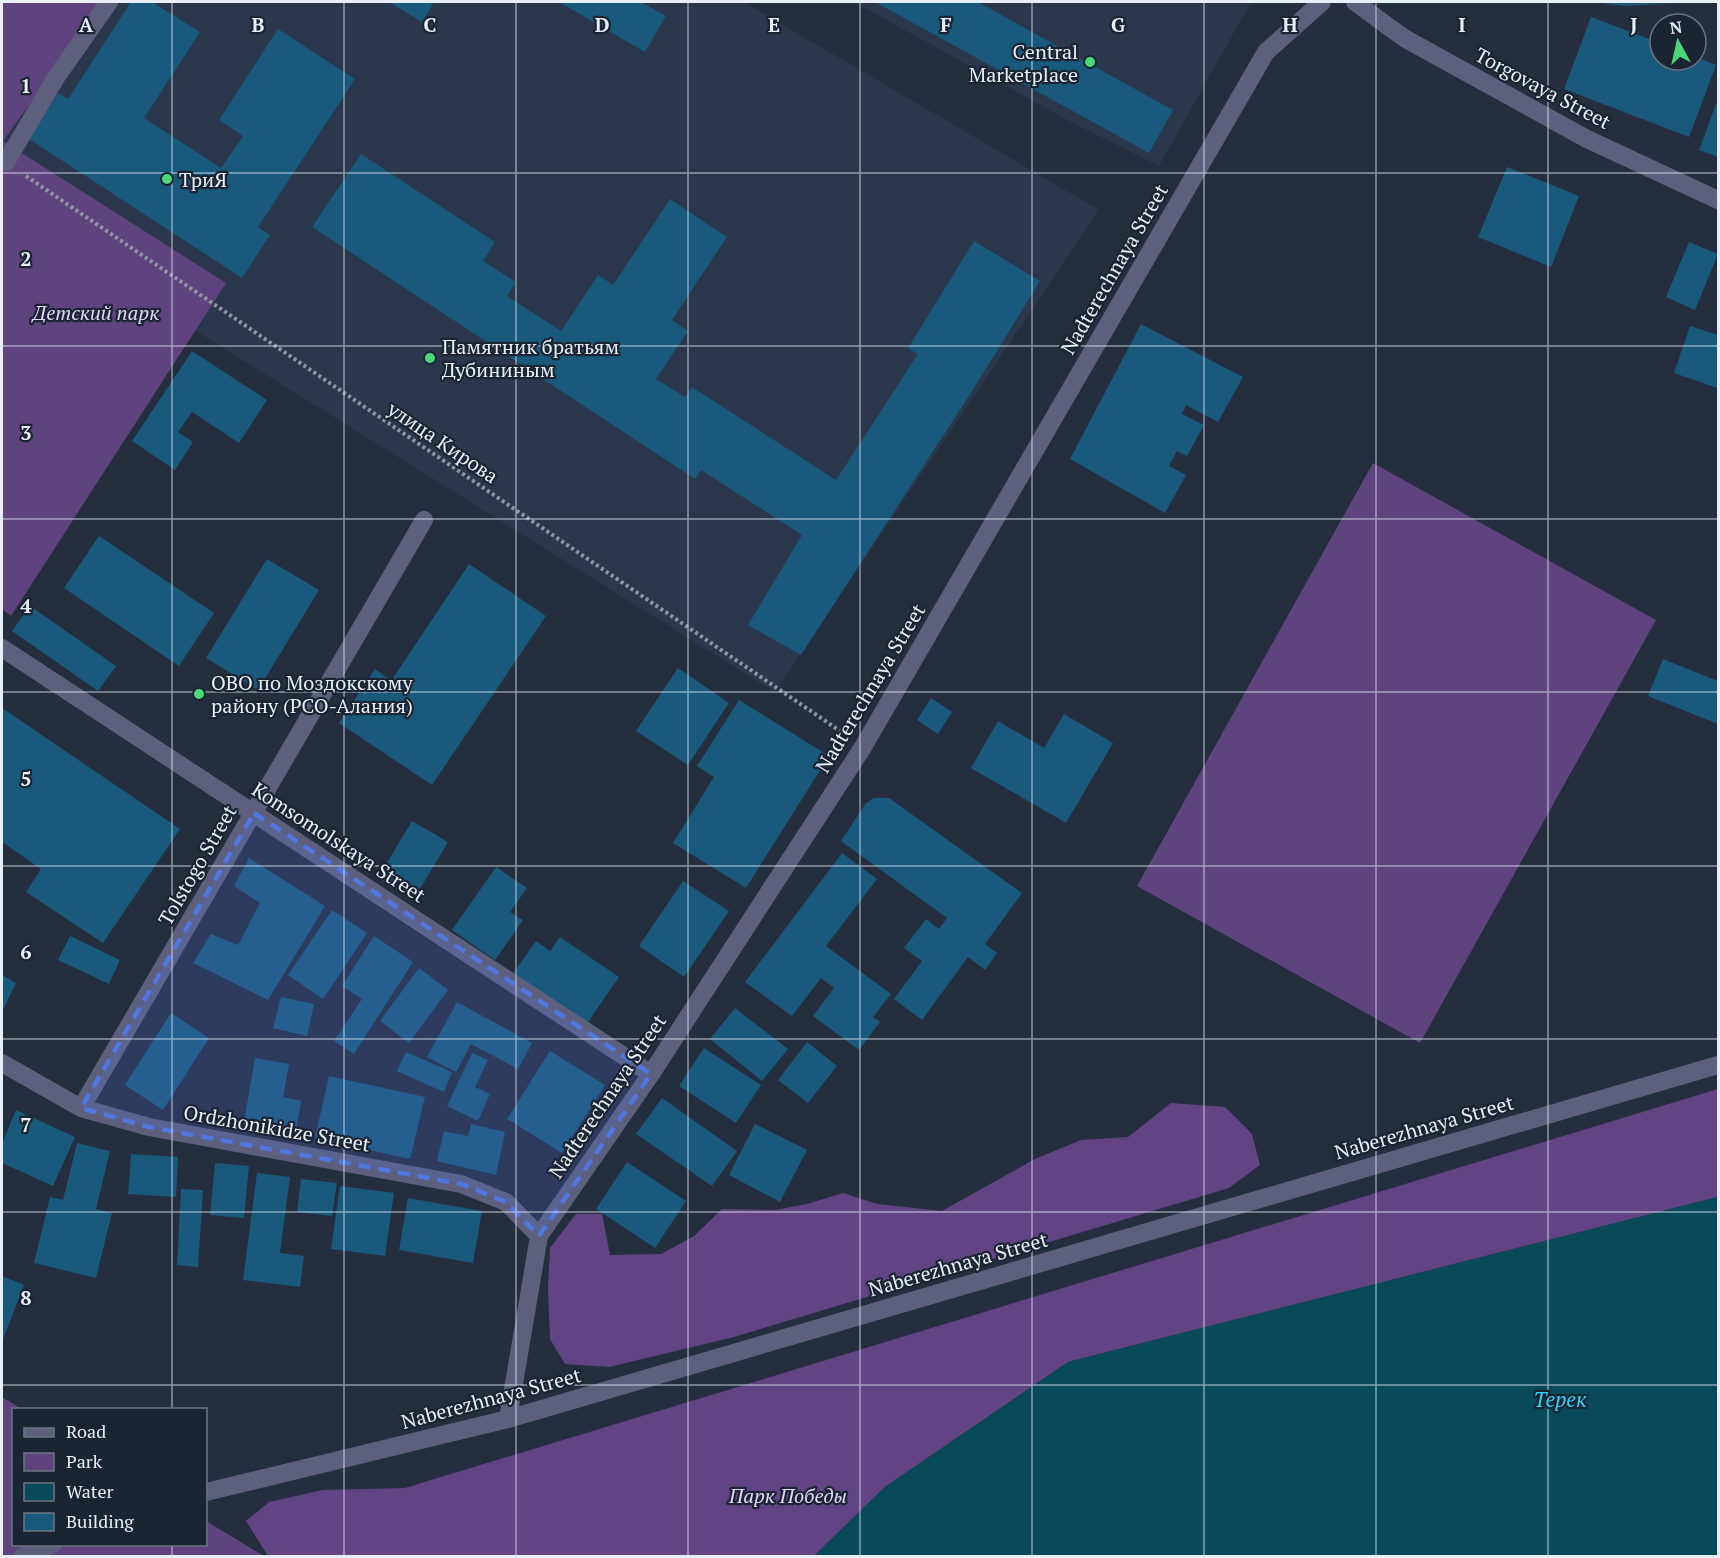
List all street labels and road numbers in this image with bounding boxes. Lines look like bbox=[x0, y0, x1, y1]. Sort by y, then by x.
street label: Torgovaya Street bbox=[1471, 41, 1616, 135]
street label: Nadterechnaya Street bbox=[1054, 178, 1174, 359]
street label: улица Кирова bbox=[381, 394, 504, 489]
street label: Nadterechnaya Street bbox=[809, 598, 931, 777]
street label: Komsomolskaya Street bbox=[247, 776, 431, 909]
street label: Tolstogo Street bbox=[152, 799, 243, 930]
street label: Nadterechnaya Street bbox=[542, 1008, 672, 1183]
street label: Naberezhnaya Street bbox=[1331, 1088, 1517, 1165]
street label: Ordzhonikidze Street bbox=[181, 1098, 373, 1158]
street label: Naberezhnaya Street bbox=[865, 1225, 1051, 1302]
street label: Naberezhnaya Street bbox=[398, 1361, 584, 1435]

